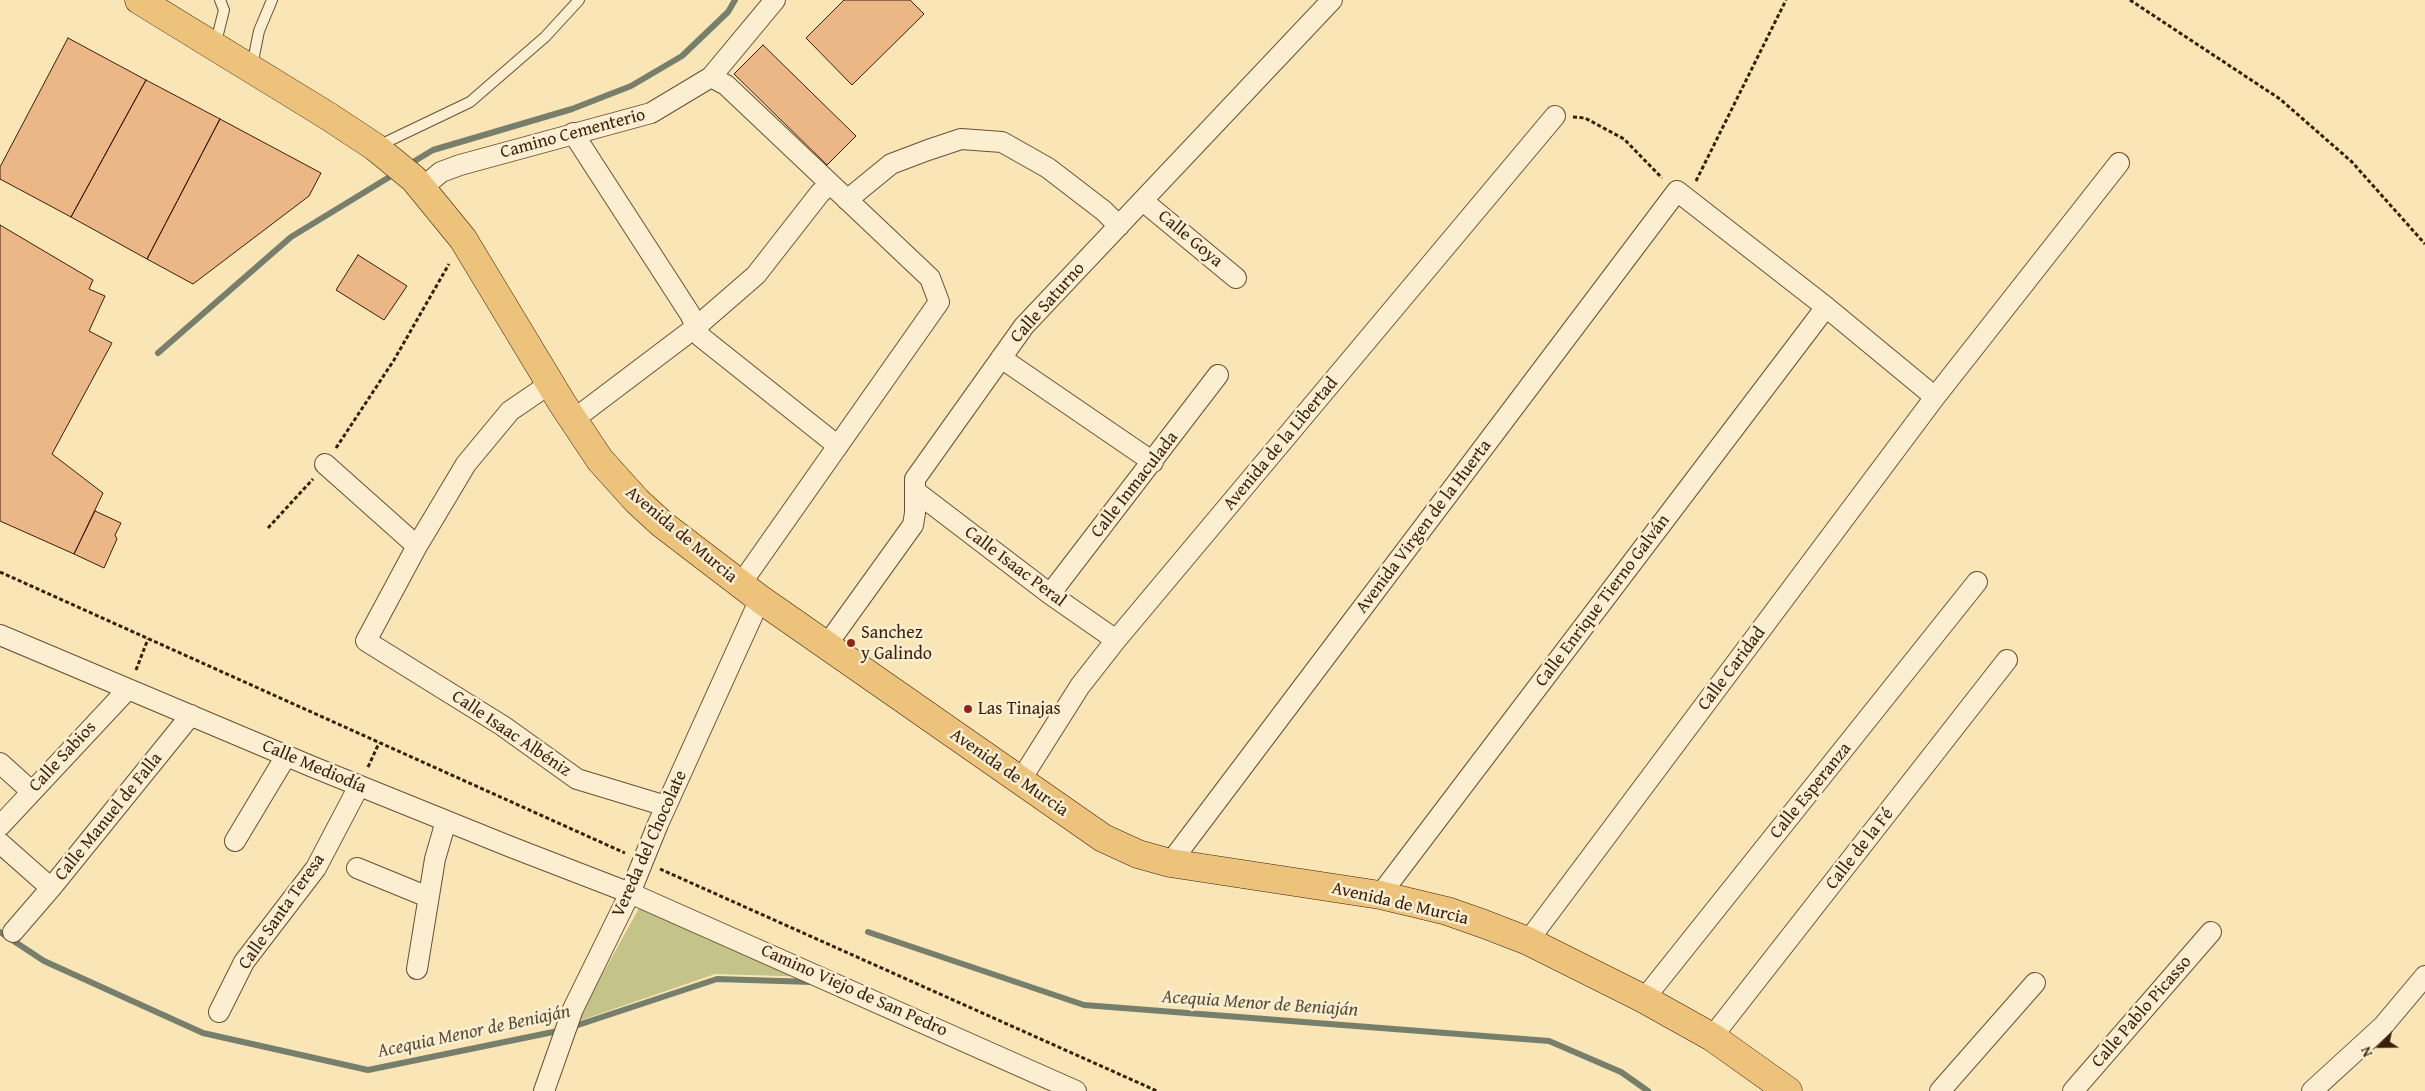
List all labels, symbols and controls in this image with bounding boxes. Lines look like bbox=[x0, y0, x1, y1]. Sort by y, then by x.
street label: Camino Cementerio bbox=[498, 104, 648, 164]
street label: Calle Goya bbox=[1153, 206, 1227, 272]
street label: Calle Saturno bbox=[1006, 258, 1090, 348]
street label: Avenida de la Libertad bbox=[1219, 373, 1343, 515]
street label: Calle Inmaculada bbox=[1087, 428, 1183, 542]
street label: Avenida Virgen de la Huerta bbox=[1352, 436, 1496, 618]
street label: Avenida de Murcia bbox=[621, 482, 741, 588]
street label: Calle Enrique Tierno Galván bbox=[1531, 511, 1675, 691]
street label: Calle Isaac Peral bbox=[960, 522, 1070, 612]
place label: Sanchez y Galindo bbox=[861, 622, 932, 664]
street label: Calle Caridad bbox=[1693, 623, 1771, 715]
marker: Sanchez y Galindo bbox=[845, 637, 857, 649]
street label: Calle Isaac Albéniz bbox=[447, 686, 575, 782]
place label: Las Tinajas bbox=[978, 698, 1061, 720]
marker: Las Tinajas bbox=[962, 703, 974, 715]
street label: Calle Sabios bbox=[25, 717, 101, 797]
street label: Avenida de Murcia bbox=[946, 724, 1072, 822]
street label: Calle Mediodía bbox=[259, 735, 369, 799]
street label: Calle Esperanza bbox=[1766, 739, 1856, 843]
street label: Calle Manuel de Falla bbox=[51, 749, 167, 885]
street label: Vereda del Chocolate bbox=[608, 767, 692, 921]
street label: Calle de la Fé bbox=[1821, 804, 1899, 894]
street label: Calle Santa Teresa bbox=[234, 850, 330, 974]
street label: Avenida de Murcia bbox=[1330, 878, 1470, 930]
street label: Camino Viejo de San Pedro bbox=[757, 940, 951, 1042]
street label: Calle Pablo Picasso bbox=[2088, 952, 2196, 1072]
water label: Acequia Menor de Beniaján bbox=[1161, 986, 1359, 1022]
water label: Acequia Menor de Beniaján bbox=[375, 1000, 573, 1064]
north arrow bbox=[2355, 1021, 2405, 1071]
text: N bbox=[2355, 1044, 2377, 1060]

